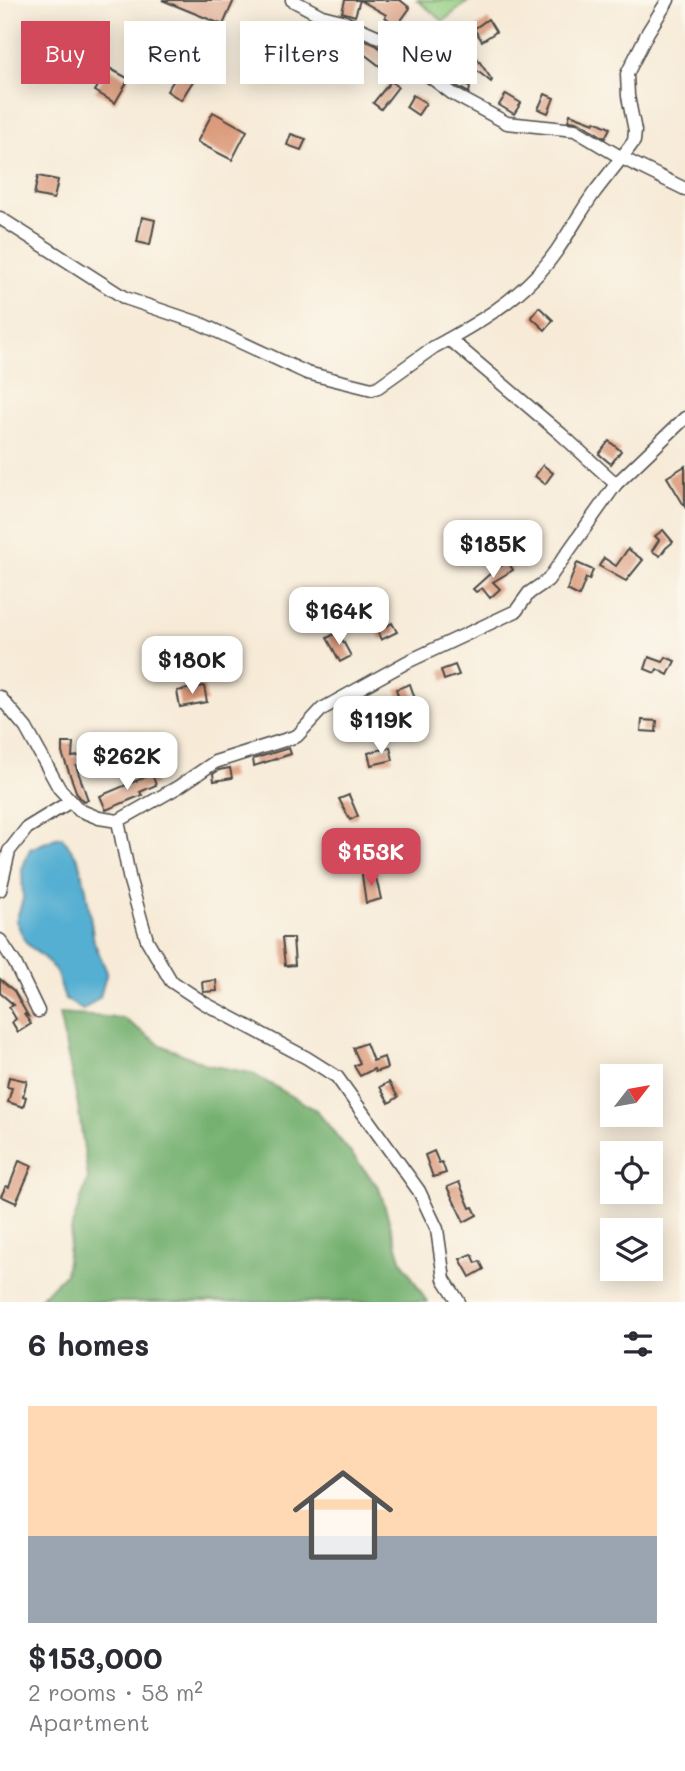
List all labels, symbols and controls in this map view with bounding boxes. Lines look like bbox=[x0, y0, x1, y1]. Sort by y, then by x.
chip: Buy bbox=[21, 21, 110, 84]
chip: Rent bbox=[124, 21, 226, 84]
chip: Filters bbox=[240, 21, 364, 84]
chip: New bbox=[378, 21, 477, 84]
pin: $185K bbox=[444, 520, 542, 580]
text: $185K bbox=[459, 528, 527, 558]
pin: $164K bbox=[290, 588, 388, 647]
text: $164K bbox=[305, 595, 373, 625]
pin: $180K bbox=[143, 636, 241, 696]
text: $180K bbox=[158, 644, 226, 674]
pin: $119K bbox=[332, 696, 430, 756]
text: $119K bbox=[349, 704, 413, 734]
pin: $262K bbox=[78, 732, 176, 792]
text: $262K bbox=[93, 740, 161, 770]
pin: $153K bbox=[322, 828, 420, 888]
text: $153K bbox=[338, 836, 404, 866]
north arrow bbox=[600, 1064, 663, 1127]
map controls bbox=[600, 1064, 663, 1281]
button: locate bbox=[600, 1141, 663, 1204]
button: layers bbox=[600, 1218, 663, 1281]
text: 6 homes bbox=[28, 1324, 149, 1364]
icon: filters bbox=[619, 1325, 657, 1363]
icon: home bbox=[280, 1452, 406, 1578]
text: $153,000 bbox=[28, 1637, 162, 1677]
text: 2 rooms · 58 m² bbox=[28, 1677, 203, 1707]
text: Apartment bbox=[28, 1707, 150, 1737]

